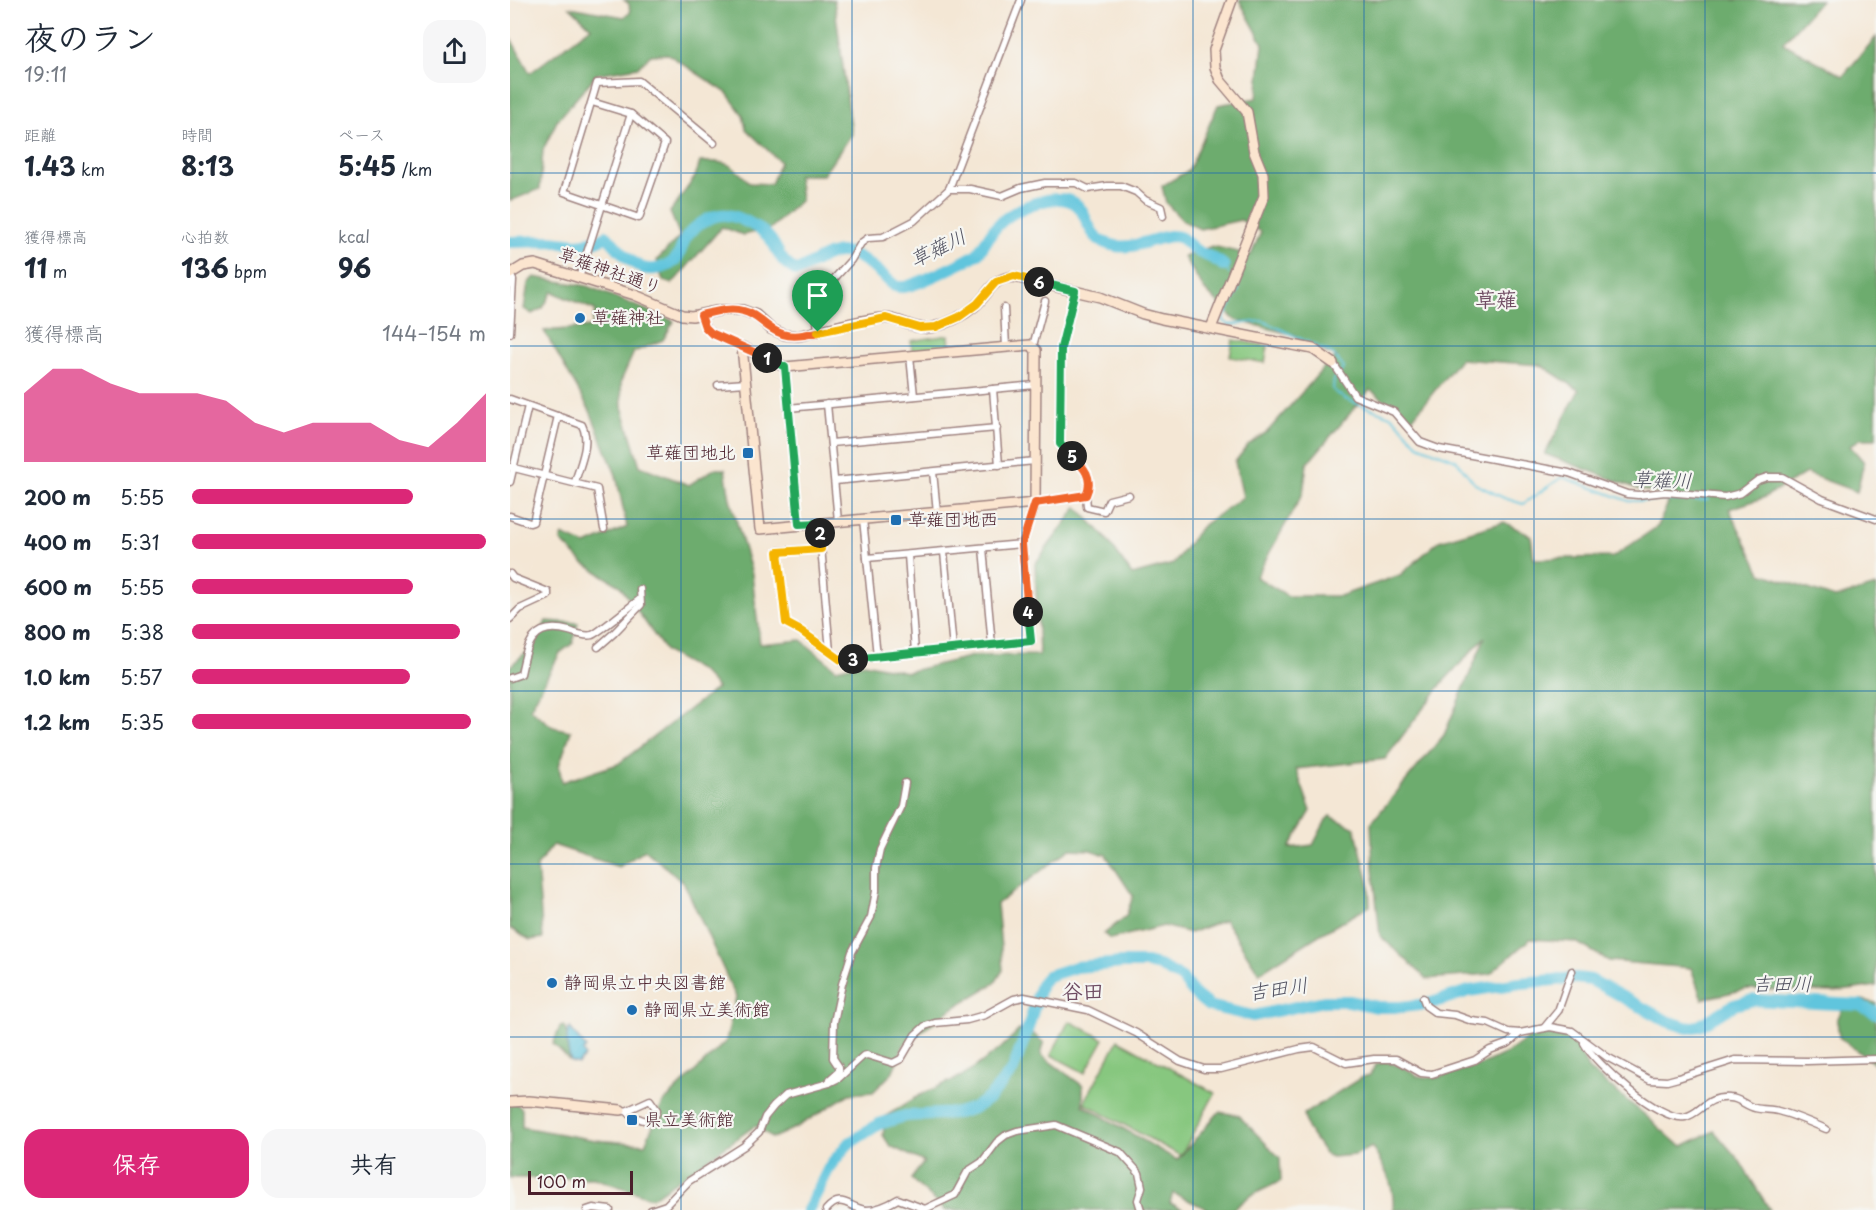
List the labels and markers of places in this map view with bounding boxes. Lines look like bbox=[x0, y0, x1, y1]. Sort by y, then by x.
pin: 6 bbox=[1024, 267, 1054, 297]
pin bbox=[792, 270, 843, 332]
place label: 草薙神社 bbox=[592, 303, 664, 330]
marker: 草薙神社 bbox=[573, 311, 587, 325]
pin: 1 bbox=[752, 343, 782, 373]
place label: 草薙団地北 bbox=[646, 438, 736, 465]
pin: 5 bbox=[1057, 441, 1087, 471]
marker: 草薙団地北 bbox=[741, 446, 755, 460]
place label: 草薙団地西 bbox=[908, 505, 998, 532]
marker: 草薙団地西 bbox=[889, 513, 903, 527]
pin: 2 bbox=[805, 518, 835, 548]
pin: 4 bbox=[1013, 597, 1043, 627]
pin: 3 bbox=[838, 644, 868, 674]
place label: 静岡県立中央図書館 bbox=[564, 968, 726, 995]
marker: 静岡県立中央図書館 bbox=[545, 976, 559, 990]
place label: 静岡県立美術館 bbox=[644, 995, 770, 1022]
marker: 静岡県立美術館 bbox=[625, 1003, 639, 1017]
place label: 県立美術館 bbox=[644, 1105, 734, 1132]
marker: 県立美術館 bbox=[625, 1113, 639, 1127]

